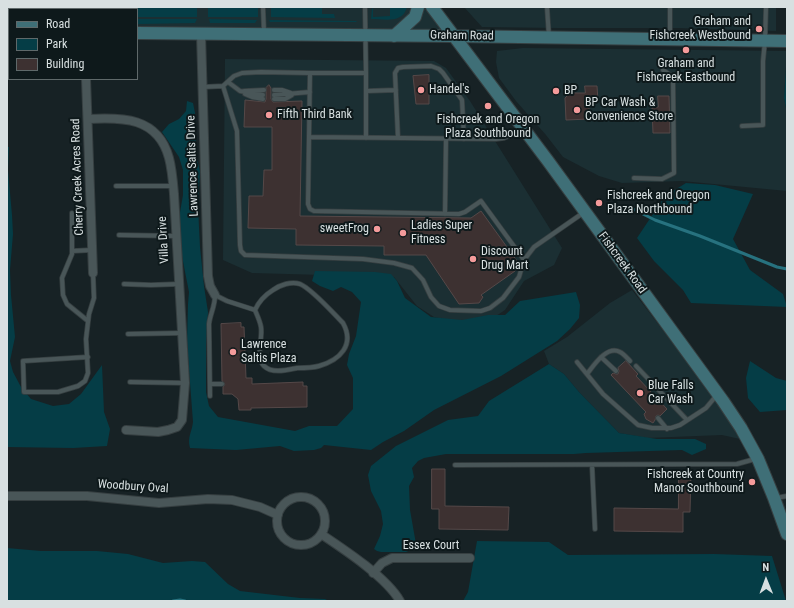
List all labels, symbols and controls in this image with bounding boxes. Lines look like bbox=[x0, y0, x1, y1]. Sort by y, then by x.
legend bbox=[8, 8, 138, 80]
place label: Graham and Fishcreek Westbound bbox=[650, 15, 751, 43]
text: Road bbox=[46, 17, 70, 31]
marker: Graham and Fishcreek Westbound bbox=[754, 24, 764, 34]
street label: Graham Road bbox=[430, 28, 494, 44]
text: Park bbox=[46, 37, 67, 51]
marker: Graham and Fishcreek Eastbound bbox=[681, 45, 691, 55]
text: Building bbox=[46, 57, 84, 71]
place label: Graham and Fishcreek Eastbound bbox=[637, 57, 735, 85]
place label: Handel's bbox=[429, 83, 469, 97]
place label: BP bbox=[564, 84, 577, 98]
marker: Handel's bbox=[416, 85, 426, 95]
marker: BP bbox=[551, 86, 561, 96]
place label: BP Car Wash & Convenience Store bbox=[585, 96, 673, 124]
marker: Fishcreek and Oregon Plaza Southbound bbox=[483, 101, 493, 111]
marker: BP Car Wash & Convenience Store bbox=[572, 105, 582, 115]
place label: Fifth Third Bank bbox=[277, 108, 352, 122]
marker: Fifth Third Bank bbox=[264, 110, 274, 120]
place label: Fishcreek and Oregon Plaza Southbound bbox=[437, 113, 539, 141]
street label: Lawrence Saltis Drive bbox=[184, 115, 202, 217]
street label: Cherry Creek Acres Road bbox=[69, 118, 87, 236]
place label: Fishcreek and Oregon Plaza Northbound bbox=[607, 189, 710, 217]
marker: Fishcreek and Oregon Plaza Northbound bbox=[594, 198, 604, 208]
street label: Villa Drive bbox=[156, 216, 172, 264]
place label: Ladies Super Fitness bbox=[411, 219, 472, 247]
place label: sweetFrog bbox=[320, 222, 369, 236]
marker: sweetFrog bbox=[372, 224, 382, 234]
marker: Ladies Super Fitness bbox=[398, 228, 408, 238]
street label: Fishcreek Road bbox=[595, 229, 649, 297]
place label: Discount Drug Mart bbox=[481, 245, 528, 273]
marker: Discount Drug Mart bbox=[468, 254, 478, 264]
place label: Lawrence Saltis Plaza bbox=[241, 338, 296, 366]
marker: Lawrence Saltis Plaza bbox=[228, 347, 238, 357]
place label: Blue Falls Car Wash bbox=[648, 379, 694, 407]
marker: Blue Falls Car Wash bbox=[635, 388, 645, 398]
place label: Fishcreek at Country Manor Southbound bbox=[647, 468, 744, 496]
street label: Woodbury Oval bbox=[97, 477, 169, 497]
marker: Fishcreek at Country Manor Southbound bbox=[747, 477, 757, 487]
street label: Essex Court bbox=[403, 539, 459, 553]
north arrow bbox=[746, 560, 786, 600]
text: N bbox=[762, 561, 769, 574]

